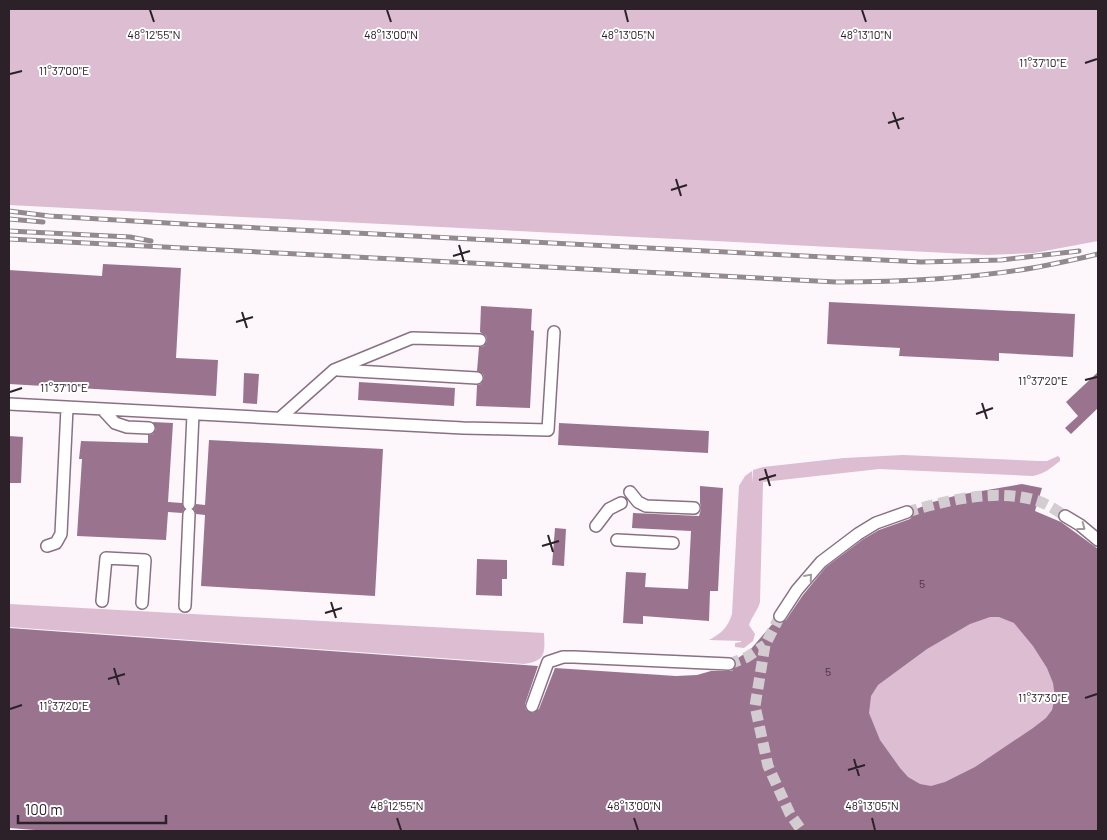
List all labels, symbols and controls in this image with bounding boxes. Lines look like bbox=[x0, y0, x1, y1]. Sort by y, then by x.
text: 48°12'55"N bbox=[127, 27, 181, 41]
text: 48°13'00"N bbox=[364, 27, 418, 41]
text: 48°13'05"N bbox=[601, 27, 655, 41]
text: 48°13'10"N bbox=[840, 27, 892, 41]
text: 11°37'10"E bbox=[1019, 55, 1067, 69]
text: 11°37'00"E bbox=[39, 63, 89, 77]
text: 11°37'20"E bbox=[1018, 373, 1068, 387]
text: 11°37'10"E bbox=[40, 380, 88, 394]
one-way arrow bbox=[1076, 522, 1085, 530]
one-way arrow bbox=[803, 573, 812, 582]
house number: 5 bbox=[919, 576, 925, 590]
house number: 5 bbox=[825, 664, 831, 678]
text: 11°37'30"E bbox=[1018, 690, 1068, 704]
text: 11°37'20"E bbox=[39, 698, 89, 712]
scale bar bbox=[18, 792, 165, 824]
text: 48°12'55"N bbox=[370, 798, 424, 812]
text: 48°13'00"N bbox=[607, 798, 661, 812]
text: 48°13'05"N bbox=[845, 798, 899, 812]
text: 100 m bbox=[25, 800, 63, 818]

